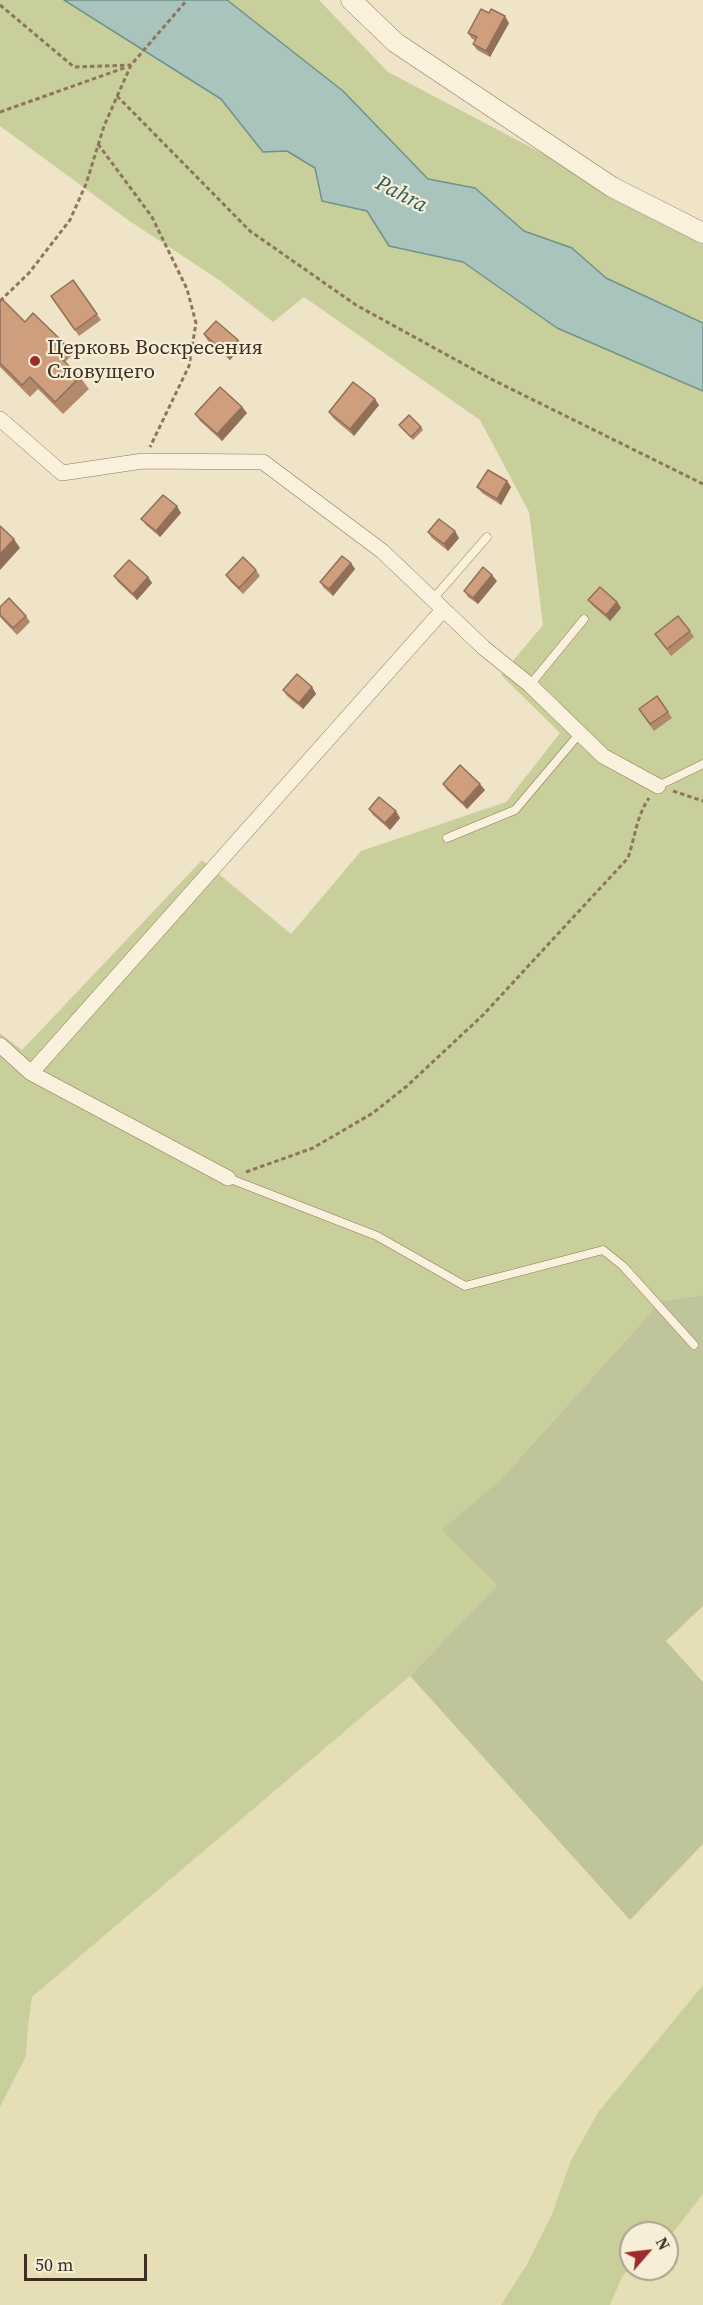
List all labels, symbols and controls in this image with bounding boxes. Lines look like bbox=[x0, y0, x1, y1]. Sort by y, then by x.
water label: Pahra bbox=[371, 171, 431, 219]
place label: Церковь Воскресения Словущего bbox=[47, 336, 263, 386]
marker: Церковь Воскресения Словущего bbox=[28, 354, 42, 368]
north arrow bbox=[619, 2221, 679, 2281]
text: N bbox=[651, 2233, 676, 2254]
scale bar bbox=[27, 2242, 150, 2280]
text: 50 m bbox=[35, 2252, 73, 2277]

